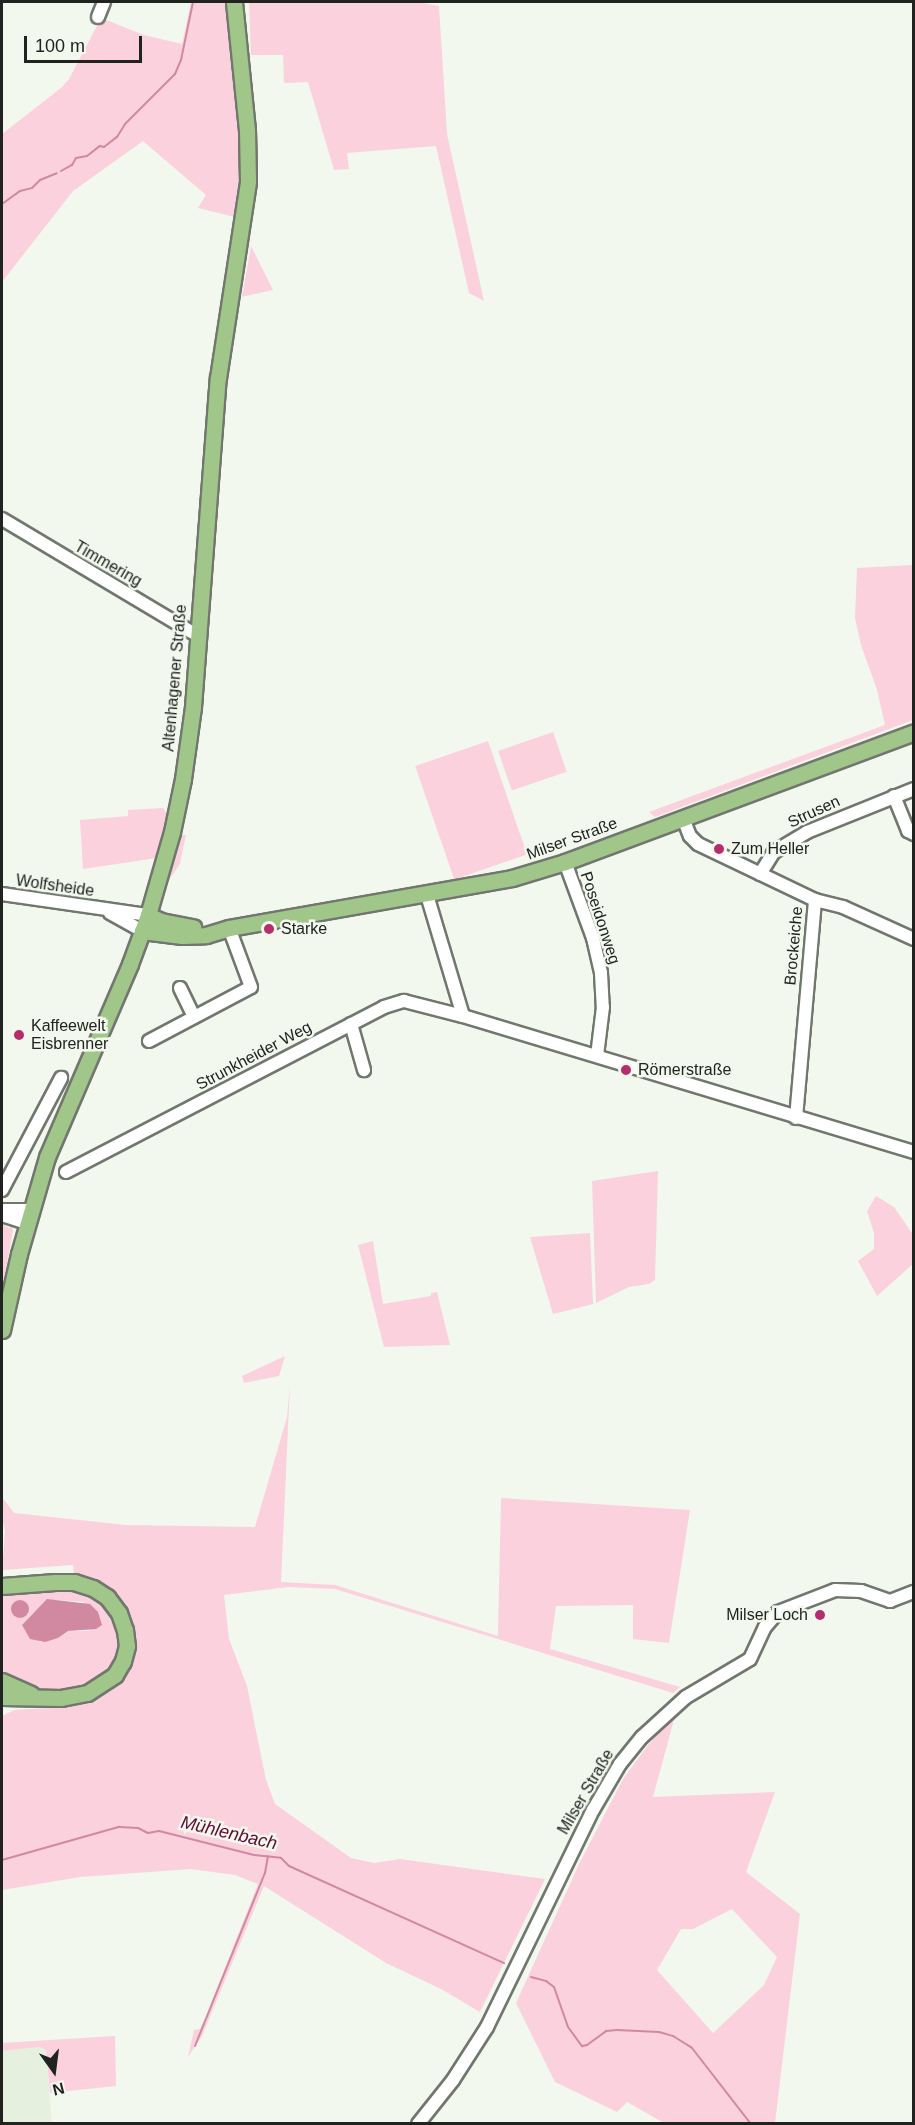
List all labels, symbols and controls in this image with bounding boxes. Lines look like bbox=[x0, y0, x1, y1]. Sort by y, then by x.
scale bar bbox=[27, 24, 146, 62]
text: 100 m bbox=[35, 36, 85, 56]
street label: Timmering bbox=[71, 537, 145, 591]
street label: Altenhagener Straße bbox=[159, 604, 191, 752]
street label: Strusen bbox=[785, 792, 843, 832]
street label: Milser Straße bbox=[524, 814, 620, 864]
place label: Zum Heller bbox=[731, 839, 809, 859]
marker: Zum Heller bbox=[712, 842, 726, 856]
street label: Poseidonweg bbox=[576, 869, 624, 967]
street label: Wolfsheide bbox=[15, 871, 95, 901]
street label: Brockeiche bbox=[781, 906, 807, 986]
place label: Starke bbox=[281, 919, 327, 939]
marker: Starke bbox=[262, 922, 276, 936]
place label: Kaffeewelt Eisbrenner bbox=[31, 1016, 108, 1054]
street label: Strunkheider Weg bbox=[193, 1018, 315, 1094]
marker: Kaffeewelt Eisbrenner bbox=[12, 1028, 26, 1042]
place label: Römerstraße bbox=[638, 1060, 731, 1080]
marker: Römerstraße bbox=[619, 1063, 633, 1077]
place label: Milser Loch bbox=[726, 1605, 808, 1625]
marker: Milser Loch bbox=[813, 1608, 827, 1622]
street label: Milser Straße bbox=[554, 1746, 618, 1838]
water label: Mühlenbach bbox=[179, 1811, 279, 1855]
north arrow bbox=[24, 2041, 84, 2101]
text: N bbox=[51, 2079, 66, 2099]

